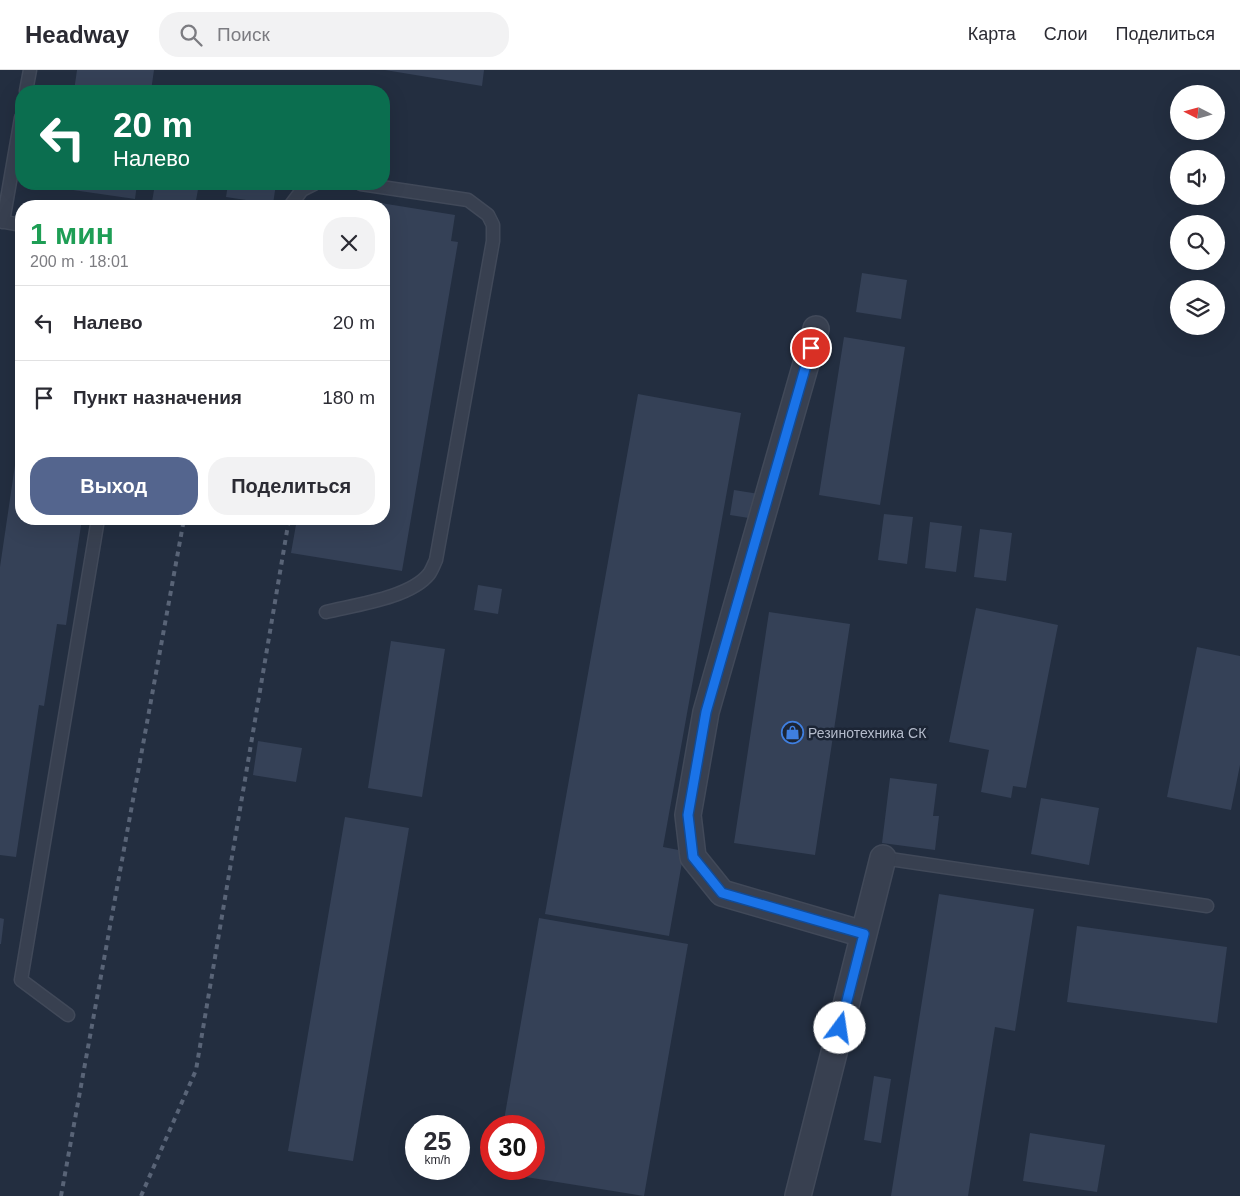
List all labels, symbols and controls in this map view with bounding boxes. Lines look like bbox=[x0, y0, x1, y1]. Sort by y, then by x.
search box bbox=[159, 12, 509, 57]
text: Headway bbox=[25, 21, 129, 48]
icon: search bbox=[177, 21, 205, 49]
text: Поиск bbox=[217, 24, 270, 45]
text: Карта bbox=[968, 24, 1016, 44]
text: Слои bbox=[1044, 24, 1088, 44]
text: Поделиться bbox=[1116, 24, 1215, 44]
north arrow bbox=[1170, 85, 1225, 140]
map controls bbox=[1170, 85, 1225, 335]
icon: left bbox=[30, 105, 95, 170]
text: 20 m bbox=[113, 105, 193, 144]
text: Налево bbox=[113, 146, 190, 171]
button: sound bbox=[1170, 150, 1225, 205]
button: search bbox=[1170, 215, 1225, 270]
text: 1 мин bbox=[30, 217, 114, 250]
button: close bbox=[323, 217, 375, 269]
text: 200 m · 18:01 bbox=[30, 253, 129, 270]
button: layers bbox=[1170, 280, 1225, 335]
icon: left bbox=[30, 309, 58, 337]
text: Налево bbox=[73, 312, 143, 333]
text: 20 m bbox=[333, 312, 375, 333]
pin bbox=[790, 327, 832, 369]
icon: arrive bbox=[797, 334, 825, 362]
icon: arrive bbox=[30, 384, 58, 412]
text: Пункт назначения bbox=[73, 387, 242, 408]
text: 180 m bbox=[322, 387, 375, 408]
button: Выход bbox=[30, 457, 198, 515]
button: Поделиться bbox=[208, 457, 375, 515]
shop icon: Резинотехника СК bbox=[780, 721, 804, 745]
place label: Резинотехника СК bbox=[808, 725, 927, 741]
position arrow bbox=[813, 1001, 865, 1053]
speed limit sign: 30 bbox=[480, 1115, 545, 1180]
text: 25 bbox=[424, 1127, 451, 1155]
text: km/h bbox=[424, 1153, 451, 1167]

